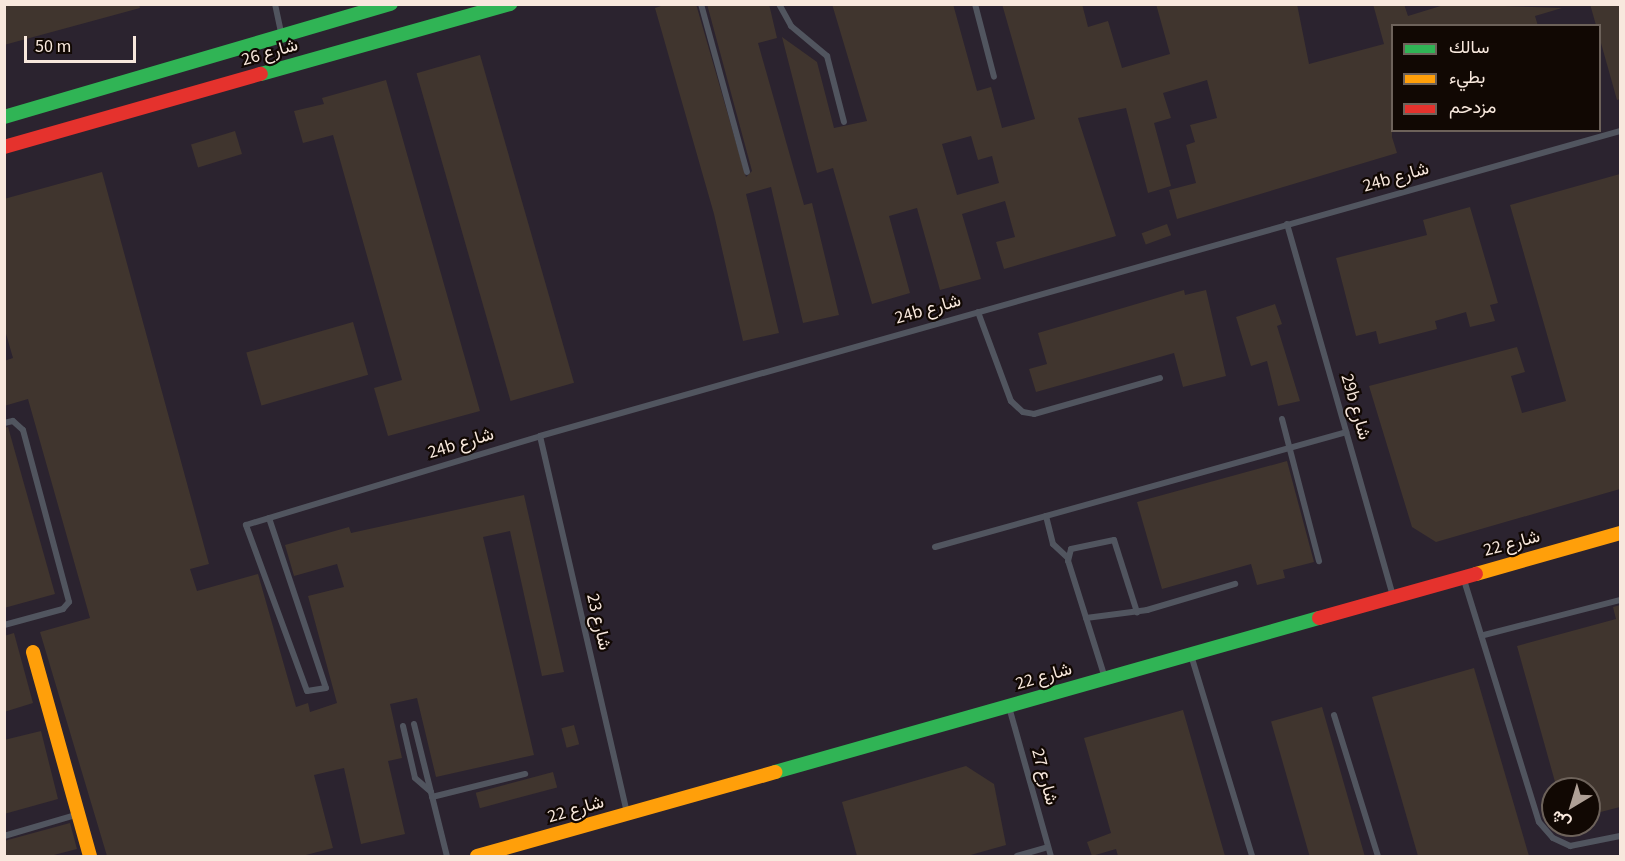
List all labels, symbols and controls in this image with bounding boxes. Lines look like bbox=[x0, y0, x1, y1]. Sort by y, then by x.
scale bar bbox=[27, 24, 140, 62]
legend bbox=[1391, 24, 1601, 132]
text: 50 m bbox=[35, 34, 71, 59]
street label: شارع 26 bbox=[239, 35, 301, 71]
text: سالك bbox=[1449, 35, 1489, 60]
text: بطيء bbox=[1449, 65, 1485, 90]
text: مزدحم bbox=[1449, 95, 1496, 120]
street label: 24b شارع bbox=[1361, 158, 1431, 198]
street label: 24b شارع bbox=[893, 290, 963, 330]
street label: 29b شارع bbox=[1335, 372, 1375, 442]
street label: 24b شارع bbox=[425, 424, 497, 464]
street label: شارع 22 bbox=[1481, 526, 1543, 562]
street label: شارع 23 bbox=[581, 591, 615, 653]
street label: شارع 22 bbox=[1013, 659, 1075, 695]
street label: شارع 27 bbox=[1026, 746, 1062, 808]
north arrow bbox=[1541, 777, 1601, 837]
street label: شارع 22 bbox=[545, 792, 607, 828]
text: ش bbox=[1547, 805, 1576, 834]

